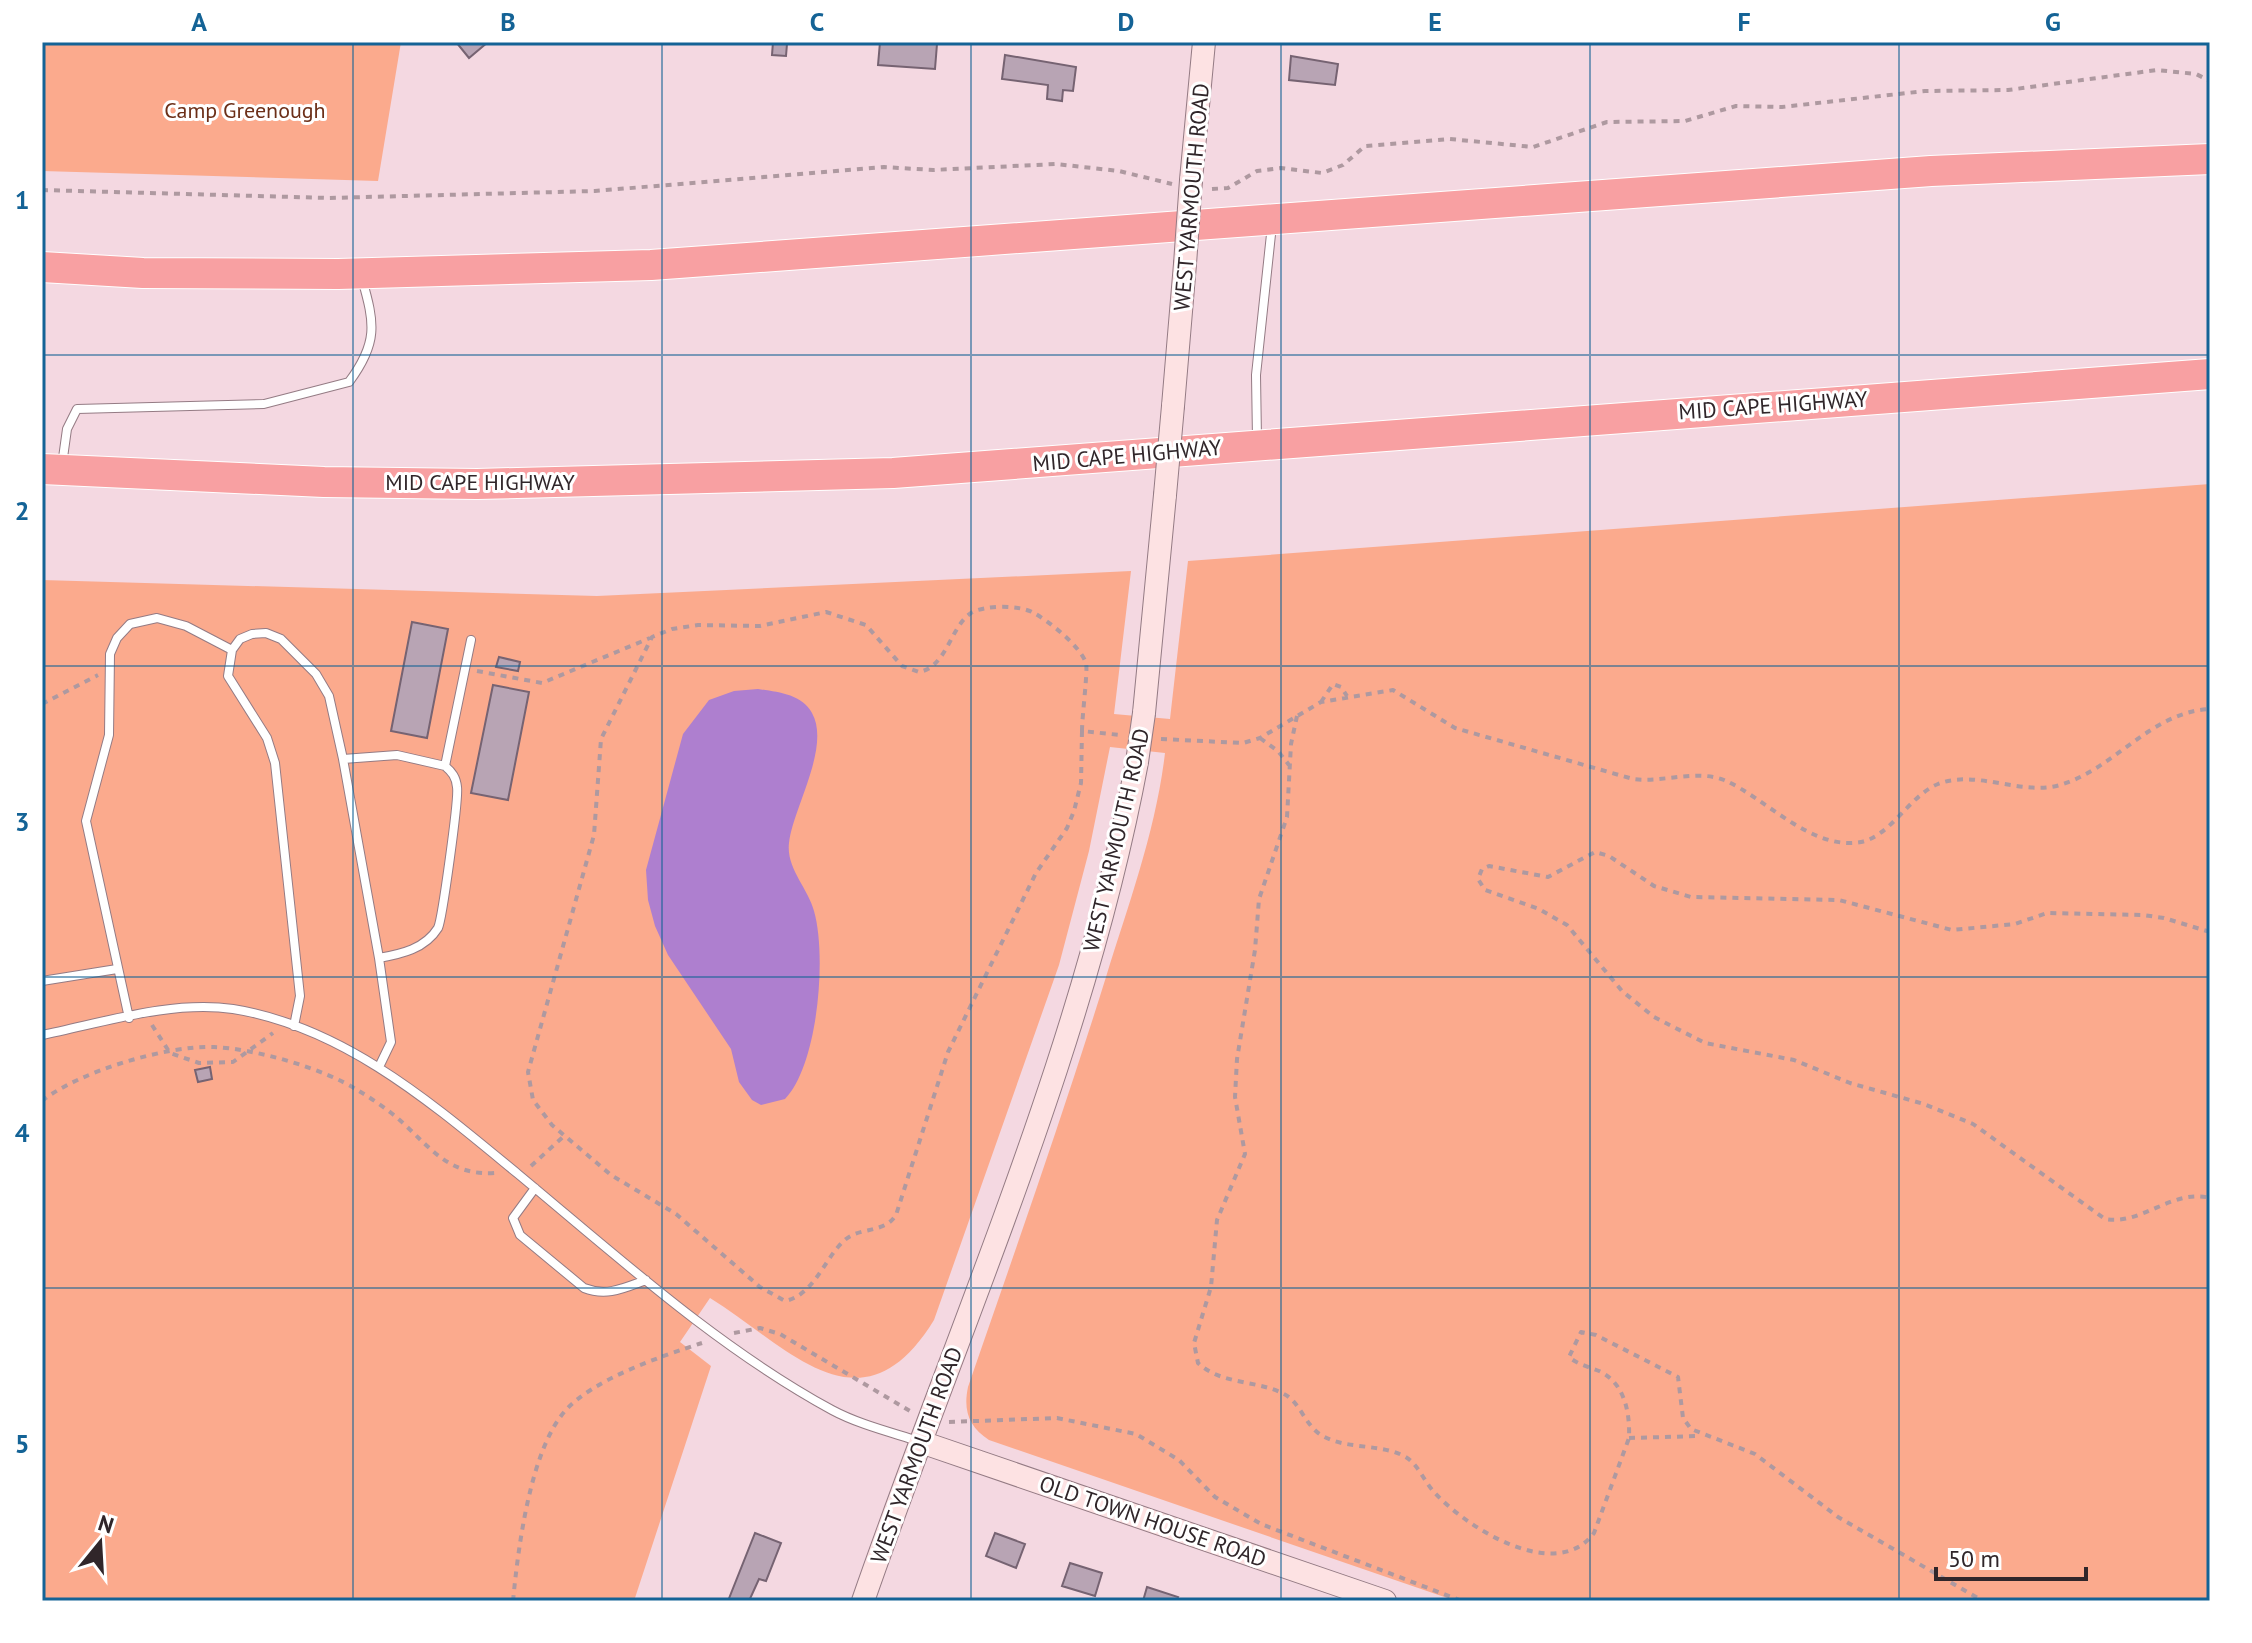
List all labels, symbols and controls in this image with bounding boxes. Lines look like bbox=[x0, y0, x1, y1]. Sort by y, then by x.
text: A bbox=[191, 5, 207, 38]
text: B bbox=[500, 5, 516, 38]
text: C bbox=[810, 5, 824, 38]
text: D bbox=[1118, 5, 1134, 38]
text: E bbox=[1428, 5, 1442, 38]
text: F bbox=[1737, 5, 1751, 38]
text: G bbox=[2045, 5, 2061, 38]
street label: WEST YARMOUTH ROAD bbox=[1167, 82, 1215, 312]
park label: Camp Greenough bbox=[164, 96, 326, 124]
text: 1 bbox=[15, 183, 29, 216]
street label: MID CAPE HIGHWAY bbox=[1677, 384, 1869, 426]
street label: MID CAPE HIGHWAY bbox=[1031, 433, 1223, 477]
street label: MID CAPE HIGHWAY bbox=[385, 468, 575, 496]
text: 2 bbox=[15, 494, 29, 527]
street label: WEST YARMOUTH ROAD bbox=[1077, 726, 1155, 954]
text: 3 bbox=[15, 805, 29, 838]
text: 4 bbox=[15, 1116, 30, 1149]
street label: WEST YARMOUTH ROAD bbox=[864, 1343, 968, 1567]
text: 5 bbox=[15, 1427, 29, 1460]
street label: OLD TOWN HOUSE ROAD bbox=[1036, 1469, 1270, 1573]
north arrow bbox=[60, 1503, 140, 1583]
text: N bbox=[95, 1508, 117, 1540]
scale bar bbox=[1936, 1531, 2086, 1581]
text: 50 m bbox=[1948, 1543, 2000, 1574]

